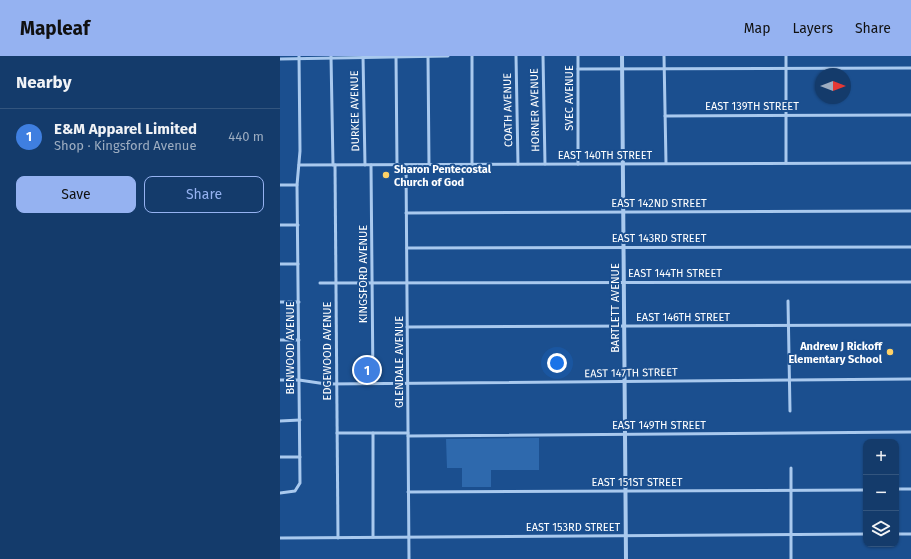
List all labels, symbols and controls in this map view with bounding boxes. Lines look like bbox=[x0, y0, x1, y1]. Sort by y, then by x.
text: Mapleaf bbox=[20, 17, 90, 40]
text: Map bbox=[744, 20, 770, 37]
text: Layers bbox=[792, 20, 833, 37]
text: Share bbox=[855, 20, 891, 37]
street label: SVEC AVENUE bbox=[563, 65, 576, 131]
street label: HORNER AVENUE bbox=[528, 68, 542, 152]
north arrow bbox=[815, 68, 851, 104]
street label: DURKEE AVENUE bbox=[348, 70, 362, 152]
text: Nearby bbox=[16, 72, 71, 93]
street label: COATH AVENUE bbox=[501, 73, 515, 147]
street label: EAST 139TH STREET bbox=[705, 100, 799, 113]
text: E&M Apparel Limited bbox=[54, 120, 197, 138]
text: 1 bbox=[26, 129, 32, 144]
text: 440 m bbox=[228, 129, 264, 144]
text: Shop · Kingsford Avenue bbox=[54, 138, 197, 153]
street label: EAST 140TH STREET bbox=[558, 149, 653, 162]
place label: Sharon Pentecostal Church of God bbox=[394, 163, 492, 189]
marker: Sharon Pentecostal Church of God bbox=[381, 170, 391, 180]
button: Save bbox=[16, 176, 136, 213]
button: Share bbox=[144, 176, 264, 213]
street label: EAST 142ND STREET bbox=[611, 197, 707, 210]
street label: KINGSFORD AVENUE bbox=[357, 225, 370, 323]
street label: EAST 143RD STREET bbox=[612, 232, 707, 245]
street label: BARTLETT AVENUE bbox=[609, 263, 622, 353]
street label: EAST 144TH STREET bbox=[628, 267, 722, 280]
street label: BENWOOD AVENUE bbox=[284, 301, 297, 395]
street label: EDGEWOOD AVENUE bbox=[321, 301, 334, 400]
street label: EAST 146TH STREET bbox=[636, 311, 730, 324]
street label: GLENDALE AVENUE bbox=[393, 316, 406, 408]
place label: Andrew J Rickoff Elementary School bbox=[788, 340, 883, 366]
marker: Andrew J Rickoff Elementary School bbox=[885, 347, 895, 357]
your location bbox=[547, 353, 567, 373]
pin: 1 bbox=[354, 355, 380, 385]
street label: EAST 147TH STREET bbox=[584, 366, 678, 380]
street label: EAST 149TH STREET bbox=[612, 419, 706, 432]
map controls bbox=[863, 439, 899, 547]
button: + bbox=[863, 439, 899, 475]
button: − bbox=[863, 475, 899, 511]
street label: EAST 151ST STREET bbox=[592, 476, 683, 489]
button: layers bbox=[863, 511, 899, 547]
street label: EAST 153RD STREET bbox=[526, 521, 621, 534]

